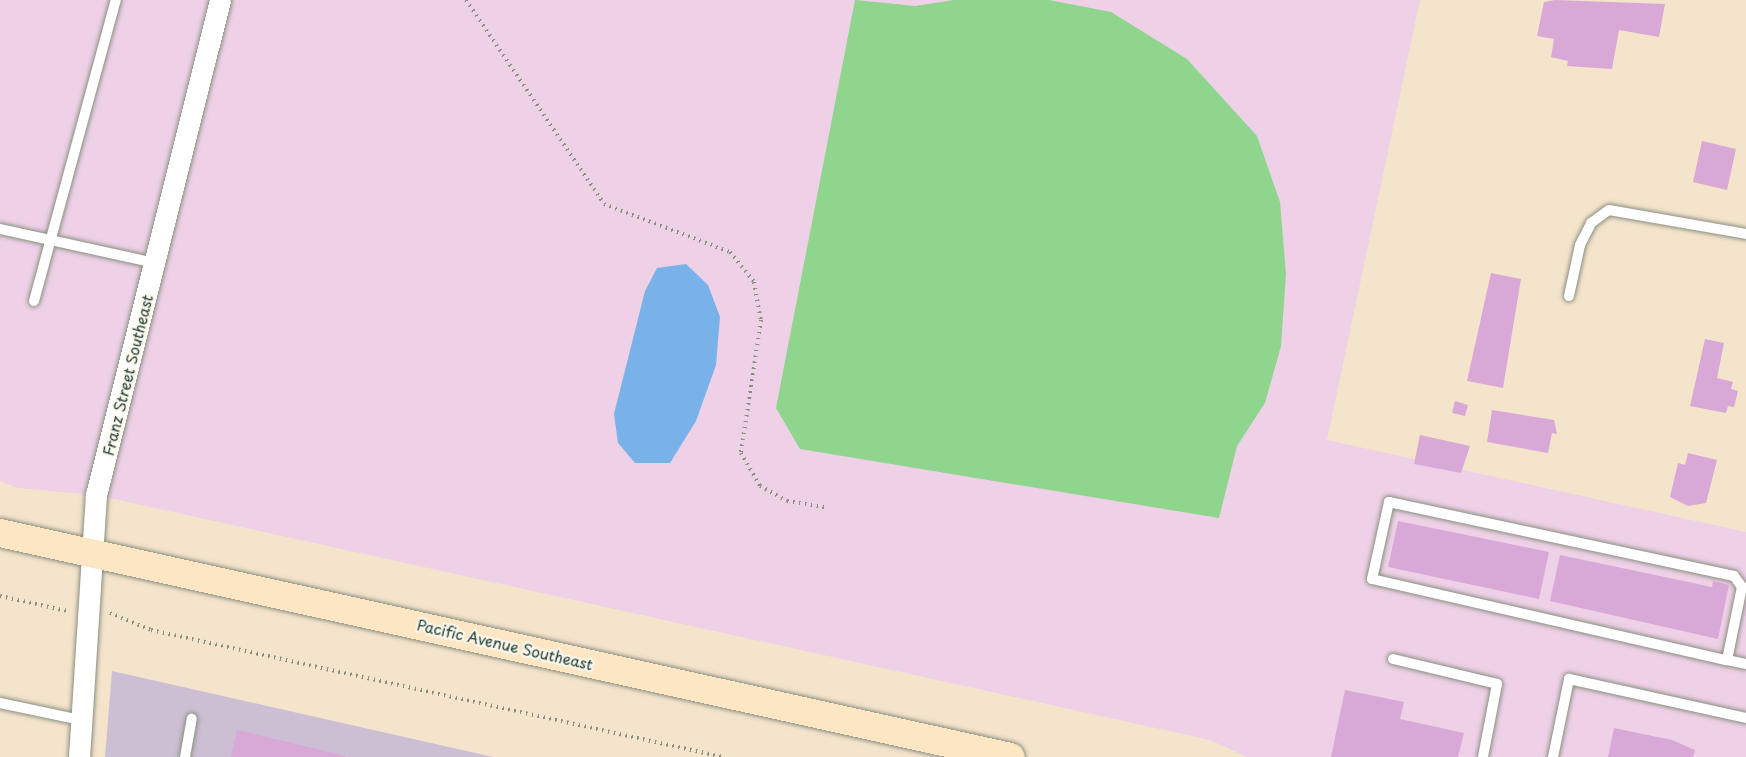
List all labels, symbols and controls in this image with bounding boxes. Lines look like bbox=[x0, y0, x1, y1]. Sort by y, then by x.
street label: Franz Street Southeast bbox=[98, 292, 156, 458]
street label: Pacific Avenue Southeast bbox=[415, 615, 595, 673]

